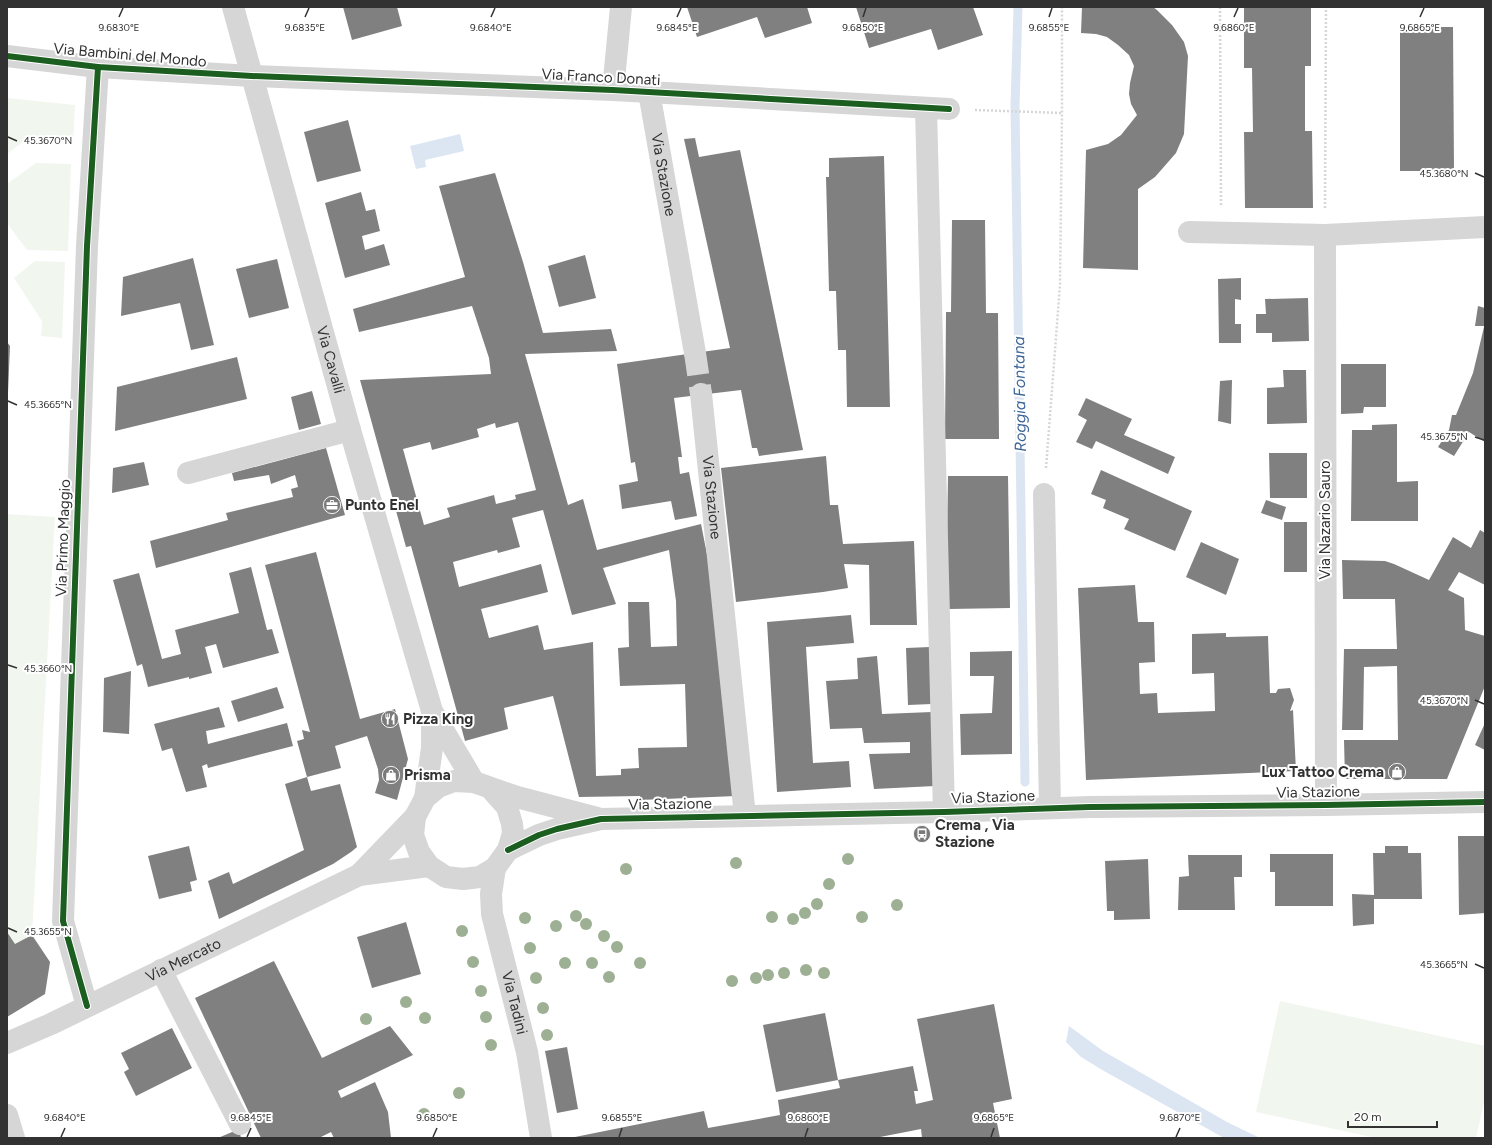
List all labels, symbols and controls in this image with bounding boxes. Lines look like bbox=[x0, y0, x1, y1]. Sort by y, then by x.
text: 9.6830°E bbox=[99, 21, 140, 34]
text: 9.6835°E bbox=[285, 21, 325, 34]
text: 9.6840°E bbox=[470, 21, 512, 34]
text: 9.6845°E bbox=[656, 21, 698, 34]
text: 9.6850°E bbox=[842, 21, 884, 34]
text: 9.6855°E bbox=[1029, 21, 1069, 34]
text: 9.6860°E bbox=[1213, 21, 1255, 34]
text: 9.6865°E bbox=[1400, 21, 1440, 34]
street label: Via Bambini del Mondo bbox=[53, 39, 208, 71]
street label: Via Franco Donati bbox=[541, 65, 661, 89]
street label: Via Stazione bbox=[647, 132, 680, 218]
text: 45.3670°N bbox=[24, 134, 72, 147]
text: 45.3680°N bbox=[1419, 167, 1469, 180]
street label: Via Cavalli bbox=[313, 324, 348, 395]
water label: Roggia Fontana bbox=[1009, 336, 1030, 452]
text: 45.3665°N bbox=[24, 398, 72, 411]
text: 45.3675°N bbox=[1420, 430, 1468, 443]
street label: Via Stazione bbox=[698, 455, 725, 540]
street label: Via Nazario Sauro bbox=[1316, 460, 1334, 580]
street label: Via Primo Maggio bbox=[52, 479, 74, 597]
office icon: Punto Enel bbox=[322, 495, 342, 515]
place label: Punto Enel bbox=[345, 496, 419, 514]
text: 45.3660°N bbox=[24, 662, 72, 675]
text: 45.3670°N bbox=[1420, 694, 1468, 707]
restaurant icon: Pizza King bbox=[380, 709, 400, 729]
place label: Pizza King bbox=[403, 710, 473, 728]
shop icon: Lux Tattoo Crema bbox=[1387, 762, 1407, 782]
place label: Lux Tattoo Crema bbox=[1261, 763, 1384, 781]
shop icon: Prisma bbox=[381, 765, 401, 785]
place label: Prisma bbox=[404, 766, 451, 784]
street label: Via Stazione bbox=[1276, 782, 1360, 802]
street label: Via Stazione bbox=[951, 787, 1035, 807]
street label: Via Stazione bbox=[628, 794, 712, 814]
place label: Crema , Via Stazione bbox=[935, 816, 1015, 851]
bus stop icon: Crema , Via Stazione bbox=[912, 824, 932, 844]
text: 45.3655°N bbox=[24, 925, 72, 938]
street label: Via Mercato bbox=[143, 934, 224, 986]
text: 45.3665°N bbox=[1420, 958, 1468, 971]
street label: Via Tadini bbox=[498, 969, 531, 1036]
scale bar bbox=[1348, 1103, 1437, 1129]
text: 20 m bbox=[1354, 1110, 1382, 1124]
text: 9.6840°E bbox=[44, 1111, 86, 1124]
text: 9.6845°E bbox=[230, 1111, 272, 1124]
text: 9.6850°E bbox=[416, 1111, 458, 1124]
text: 9.6855°E bbox=[602, 1111, 642, 1124]
text: 9.6860°E bbox=[787, 1111, 829, 1124]
text: 9.6865°E bbox=[974, 1111, 1014, 1124]
text: 9.6870°E bbox=[1160, 1111, 1201, 1124]

